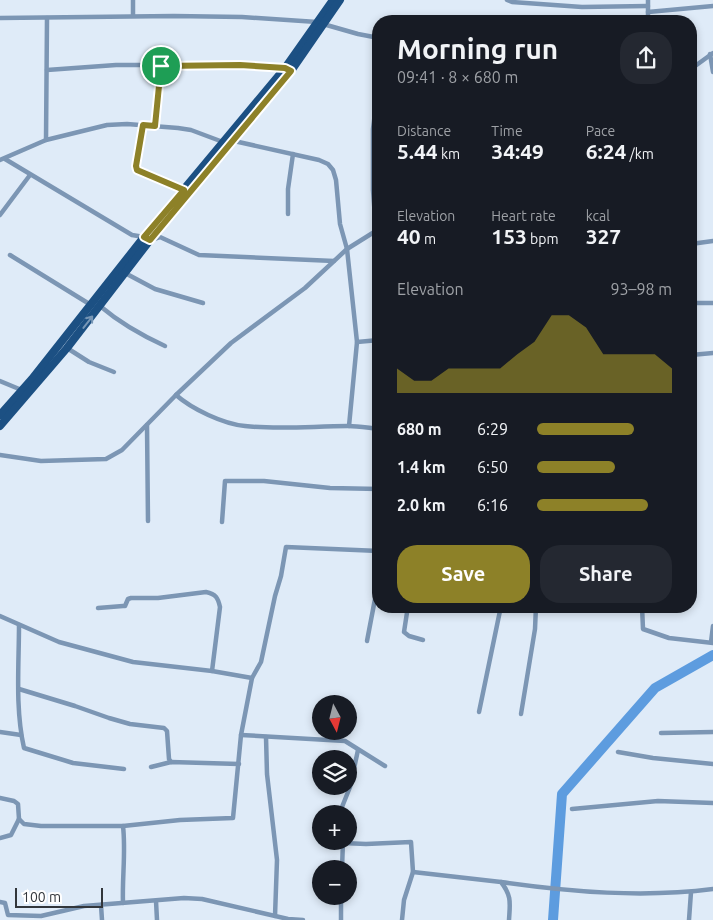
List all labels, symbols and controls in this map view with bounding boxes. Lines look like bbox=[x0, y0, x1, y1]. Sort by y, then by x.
button: share bbox=[620, 32, 672, 84]
text: Morning run bbox=[397, 33, 558, 64]
pin bbox=[140, 45, 182, 87]
icon: arrive bbox=[147, 52, 175, 80]
text: 09:41 · 8 × 680 m bbox=[397, 68, 518, 86]
text: Distance bbox=[397, 123, 451, 139]
text: Time bbox=[491, 123, 523, 139]
text: Pace bbox=[586, 123, 615, 139]
text: 5.44 bbox=[397, 139, 438, 163]
text: 34:49 bbox=[491, 139, 544, 163]
text: 6:24 bbox=[586, 139, 626, 163]
text: km bbox=[438, 146, 460, 162]
text: /km bbox=[626, 146, 654, 162]
text: Elevation bbox=[397, 208, 455, 224]
text: Heart rate bbox=[491, 208, 556, 224]
text: kcal bbox=[586, 208, 610, 224]
text: 40 bbox=[397, 224, 421, 248]
text: 153 bbox=[491, 224, 527, 248]
text: 327 bbox=[586, 224, 621, 248]
text: m bbox=[421, 231, 436, 247]
text: bpm bbox=[527, 231, 559, 247]
text: Elevation bbox=[397, 280, 464, 298]
text: 93–98 m bbox=[610, 280, 672, 298]
one-way arrow bbox=[82, 316, 93, 329]
text: 680 m bbox=[397, 420, 442, 438]
text: 6:29 bbox=[477, 420, 508, 438]
text: 1.4 km bbox=[397, 458, 446, 476]
text: 6:50 bbox=[477, 458, 508, 476]
text: 2.0 km bbox=[397, 496, 446, 514]
text: 6:16 bbox=[477, 496, 508, 514]
button: Save bbox=[397, 545, 530, 603]
button: Share bbox=[540, 545, 672, 603]
north arrow bbox=[312, 695, 358, 740]
map controls bbox=[312, 695, 357, 905]
button: layers bbox=[312, 750, 357, 795]
button: + bbox=[312, 805, 357, 850]
button: − bbox=[312, 860, 357, 905]
scale bar bbox=[15, 885, 102, 908]
text: 100 m bbox=[22, 889, 61, 905]

